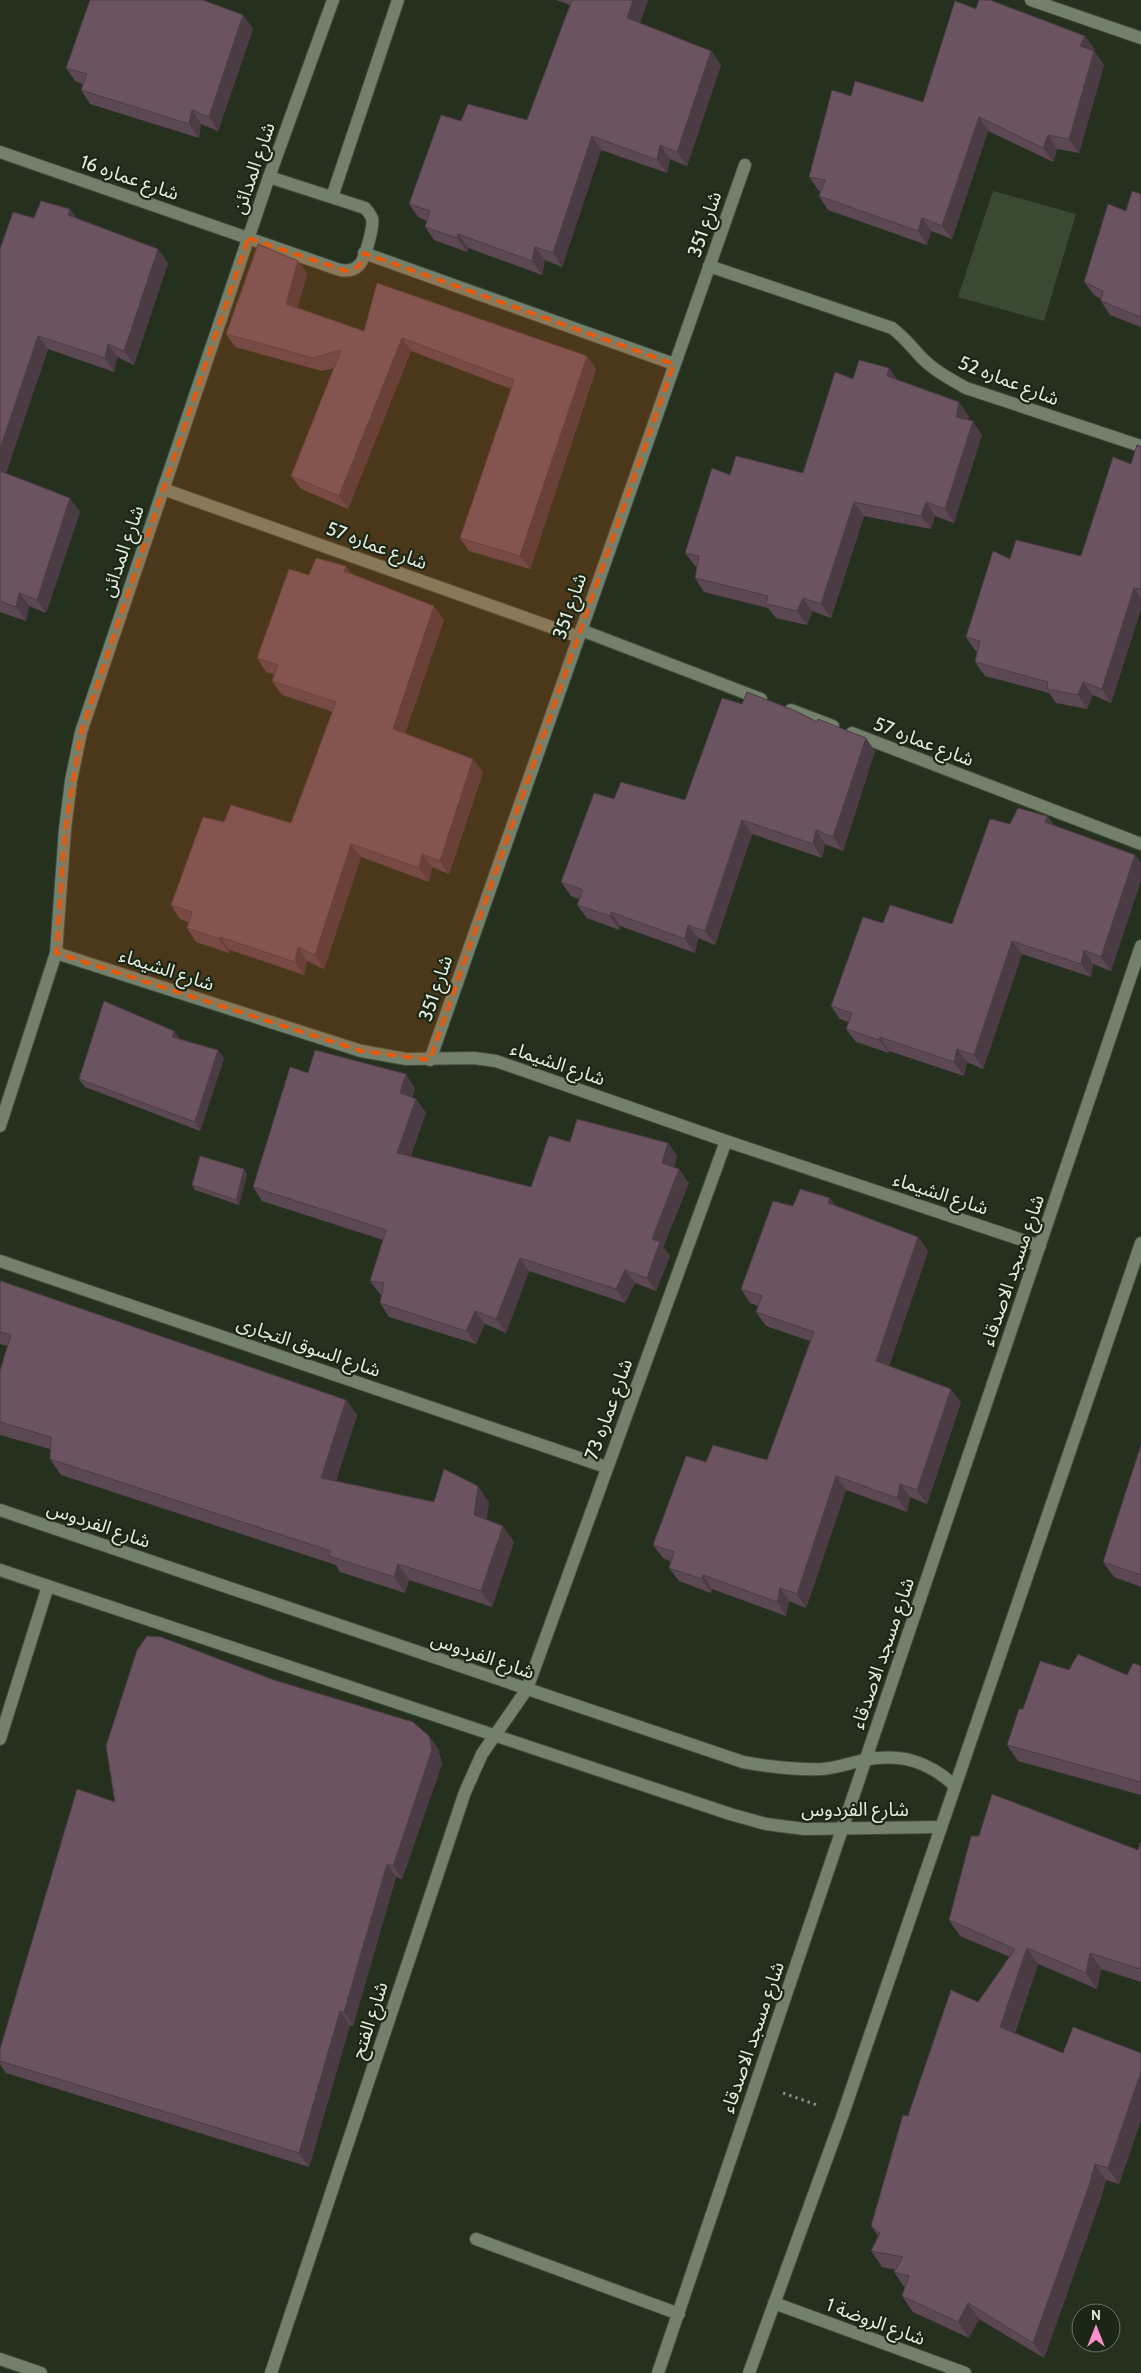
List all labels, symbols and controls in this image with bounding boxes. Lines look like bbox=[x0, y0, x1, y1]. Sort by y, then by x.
street label: شارع المدائن bbox=[227, 119, 282, 218]
street label: شارع عماره 16 bbox=[77, 150, 182, 207]
street label: شارع 351 bbox=[683, 188, 728, 261]
street label: شارع عماره 52 bbox=[955, 351, 1062, 412]
street label: شارع المدائن bbox=[96, 502, 151, 601]
street label: شارع عماره 57 bbox=[323, 517, 430, 576]
street label: شارع 351 bbox=[548, 570, 593, 643]
street label: شارع عماره 57 bbox=[870, 712, 977, 773]
street label: شارع الشيماء bbox=[116, 943, 217, 998]
street label: شارع 351 bbox=[414, 952, 459, 1025]
street label: شارع الشيماء bbox=[507, 1037, 608, 1092]
street label: شارع الشيماء bbox=[890, 1167, 991, 1222]
street label: شارع مسجد الاصدقاء bbox=[976, 1191, 1051, 1350]
street label: شارع السوق التجارى bbox=[233, 1311, 384, 1384]
street label: شارع عماره 73 bbox=[580, 1356, 639, 1463]
street label: شارع الفردوس bbox=[44, 1496, 153, 1555]
street label: شارع مسجد الاصدقاء bbox=[846, 1574, 921, 1733]
street label: شارع الفردوس bbox=[428, 1627, 537, 1686]
street label: شارع الفردوس bbox=[801, 1798, 909, 1823]
street label: شارع مسجد الاصدقاء bbox=[716, 1958, 791, 2117]
street label: شارع الفتح bbox=[346, 1979, 396, 2062]
street label: شارع الروضة 1 bbox=[823, 2293, 928, 2352]
north arrow bbox=[1071, 2303, 1121, 2353]
text: N bbox=[1091, 2306, 1101, 2324]

